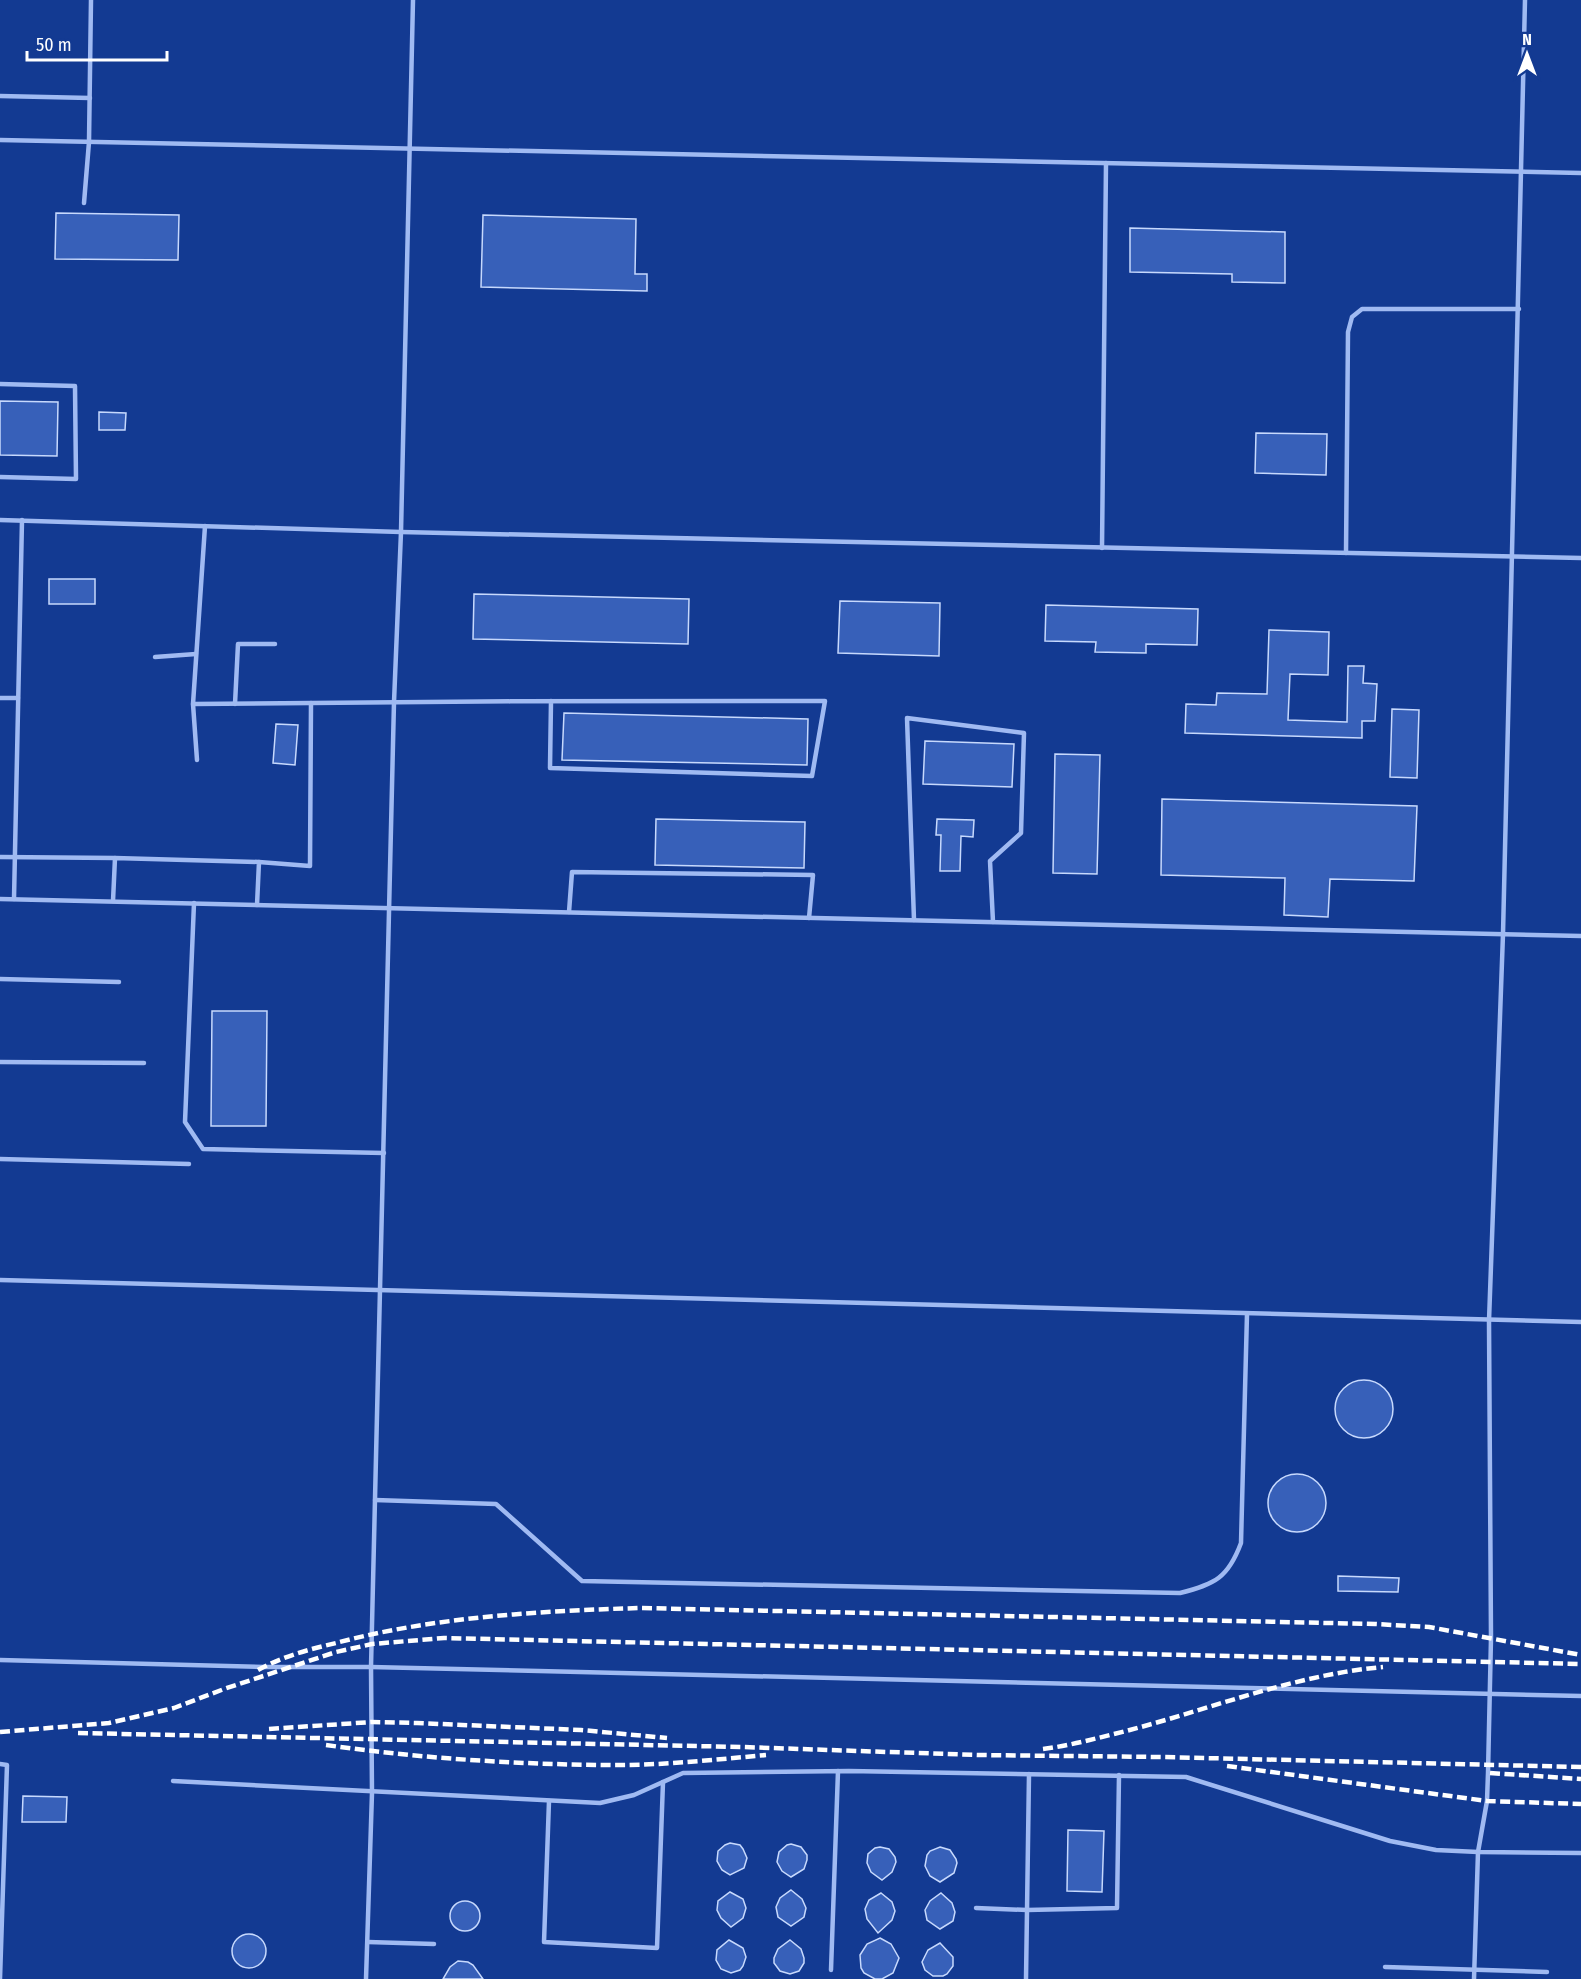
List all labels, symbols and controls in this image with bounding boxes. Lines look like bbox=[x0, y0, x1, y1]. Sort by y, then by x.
scale bar bbox=[27, 24, 166, 62]
north arrow bbox=[1497, 24, 1557, 84]
text: N bbox=[1522, 30, 1532, 49]
text: 50 m bbox=[36, 34, 72, 56]

